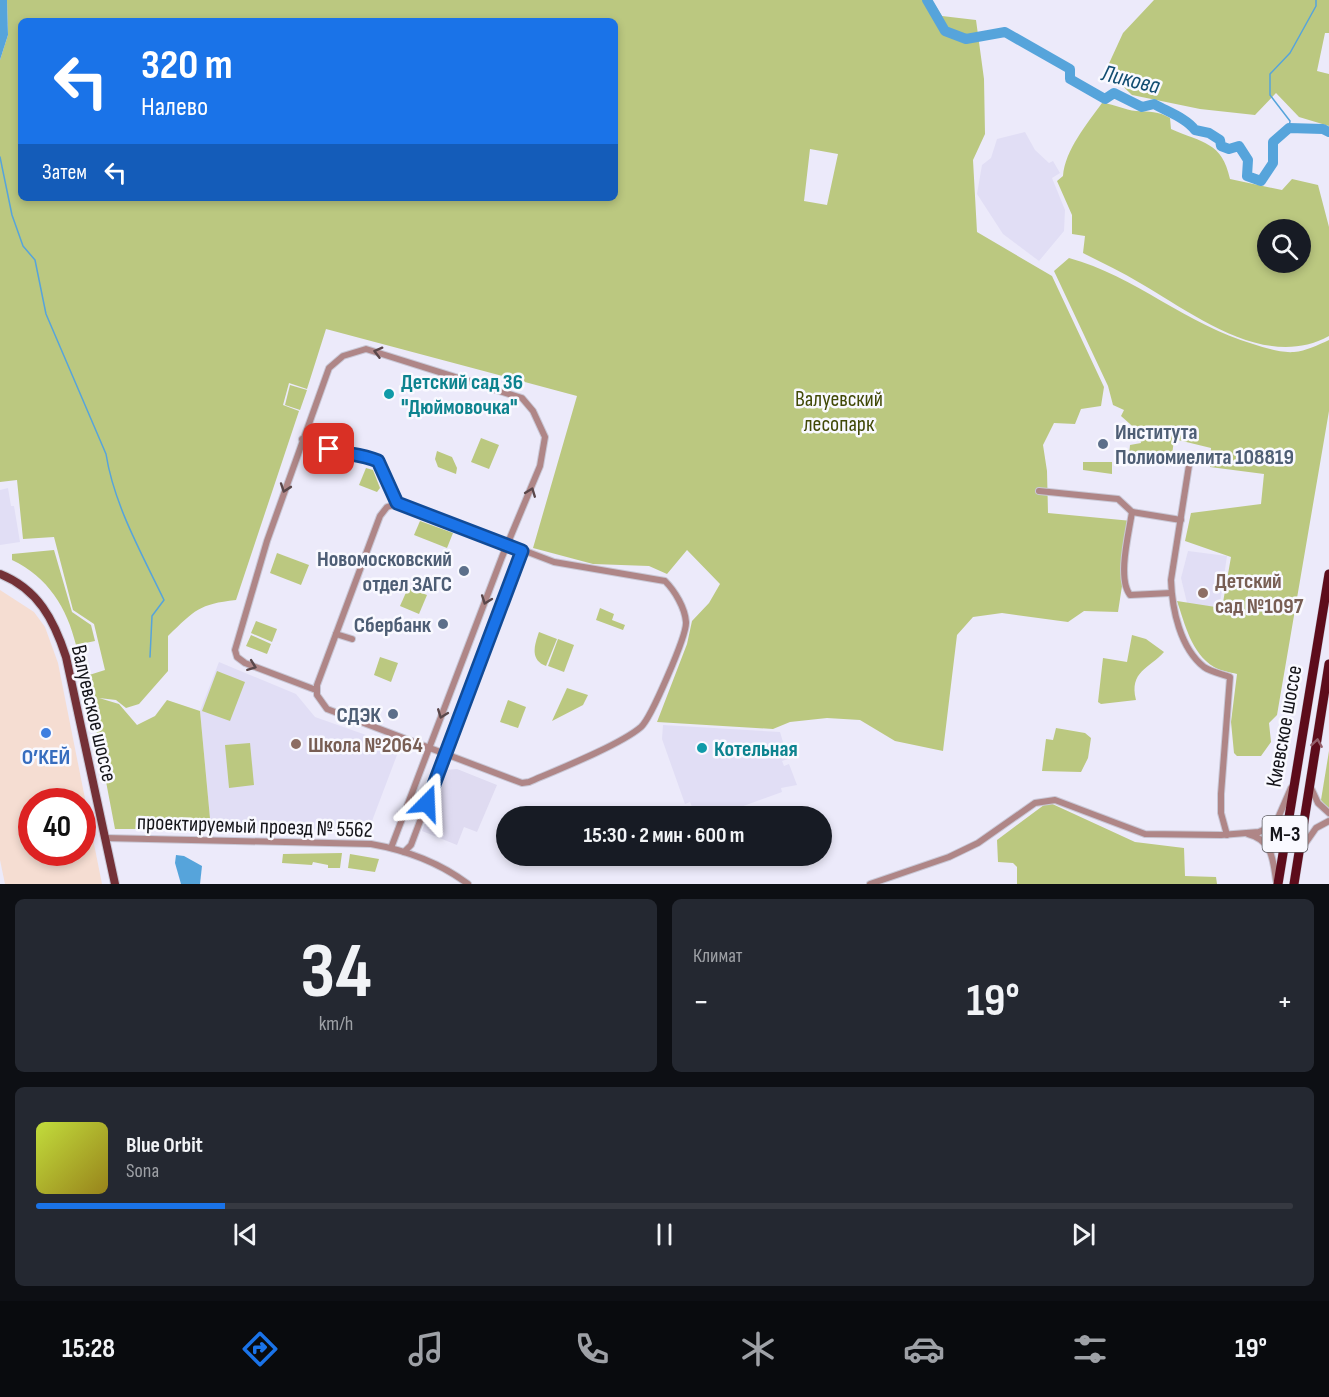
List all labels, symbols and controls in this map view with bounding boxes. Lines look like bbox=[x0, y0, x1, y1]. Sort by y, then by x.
text: 320 m bbox=[141, 40, 233, 91]
icon: left bbox=[42, 42, 120, 120]
water label: Ликова bbox=[1098, 58, 1163, 101]
text: Налево bbox=[141, 91, 208, 123]
icon: left bbox=[99, 156, 132, 189]
text: Затем bbox=[42, 159, 87, 186]
map controls bbox=[1257, 219, 1311, 273]
button: search bbox=[1257, 219, 1311, 273]
one-way arrow bbox=[373, 347, 384, 359]
place label: Детский сад 36 "Дюймовочка" bbox=[401, 369, 523, 421]
park label: Валуевский лесопарк bbox=[795, 386, 883, 438]
marker: Детский сад 36 "Дюймовочка" bbox=[382, 387, 396, 401]
place label: Института Полиомиелита 108819 bbox=[1115, 419, 1294, 471]
pin bbox=[303, 423, 354, 474]
icon: arrive bbox=[312, 432, 345, 465]
marker: Института Полиомиелита 108819 bbox=[1096, 437, 1110, 451]
one-way arrow bbox=[280, 482, 293, 493]
one-way arrow bbox=[524, 488, 536, 499]
place label: Новомосковский отдел ЗАГС bbox=[317, 546, 452, 598]
marker: Новомосковский отдел ЗАГС bbox=[457, 564, 471, 578]
place label: Детский сад №1097 bbox=[1215, 568, 1304, 620]
marker: Детский сад №1097 bbox=[1196, 586, 1210, 600]
one-way arrow bbox=[481, 594, 494, 604]
place label: Сбербанк bbox=[354, 612, 432, 639]
marker: Сбербанк bbox=[436, 617, 450, 631]
street label: Валуевское шоссе bbox=[65, 642, 122, 784]
one-way arrow bbox=[246, 658, 256, 671]
street label: Киевское шоссе bbox=[1260, 663, 1308, 789]
place label: СДЭК bbox=[337, 702, 381, 729]
marker: СДЭК bbox=[386, 707, 400, 721]
one-way arrow bbox=[437, 708, 450, 719]
marker: О’КЕЙ bbox=[39, 726, 53, 740]
place label: Школа №2064 bbox=[308, 732, 423, 759]
place label: Котельная bbox=[714, 736, 798, 763]
marker: Школа №2064 bbox=[289, 737, 303, 751]
one-way arrow bbox=[1310, 739, 1322, 748]
marker: Котельная bbox=[695, 741, 709, 755]
place label: О’КЕЙ bbox=[22, 744, 70, 771]
position arrow bbox=[395, 771, 459, 835]
speed limit sign: 40 bbox=[18, 788, 96, 866]
street label: проектируемый проезд № 5562 bbox=[137, 809, 373, 844]
road number: М-3 bbox=[1262, 816, 1308, 852]
text: 15:30 · 2 мин · 600 m bbox=[584, 822, 744, 849]
text: 34 bbox=[300, 926, 372, 1019]
text: Климат bbox=[693, 944, 743, 968]
text: 19° bbox=[966, 974, 1020, 1029]
text: − bbox=[693, 982, 709, 1022]
text: + bbox=[1277, 982, 1293, 1022]
text: km/h bbox=[319, 1012, 353, 1036]
text: Blue Orbit bbox=[126, 1132, 203, 1159]
text: Sona bbox=[126, 1159, 159, 1183]
icon: previous bbox=[229, 1218, 262, 1251]
icon: pause bbox=[648, 1218, 681, 1251]
icon: next bbox=[1067, 1218, 1100, 1251]
icon: directions bbox=[239, 1328, 281, 1370]
icon: music bbox=[405, 1328, 447, 1370]
icon: phone bbox=[571, 1328, 613, 1370]
icon: climate bbox=[737, 1328, 779, 1370]
icon: car bbox=[903, 1328, 945, 1370]
icon: filters bbox=[1069, 1328, 1111, 1370]
text: 15:28 bbox=[62, 1333, 115, 1365]
text: 19° bbox=[1235, 1333, 1267, 1365]

